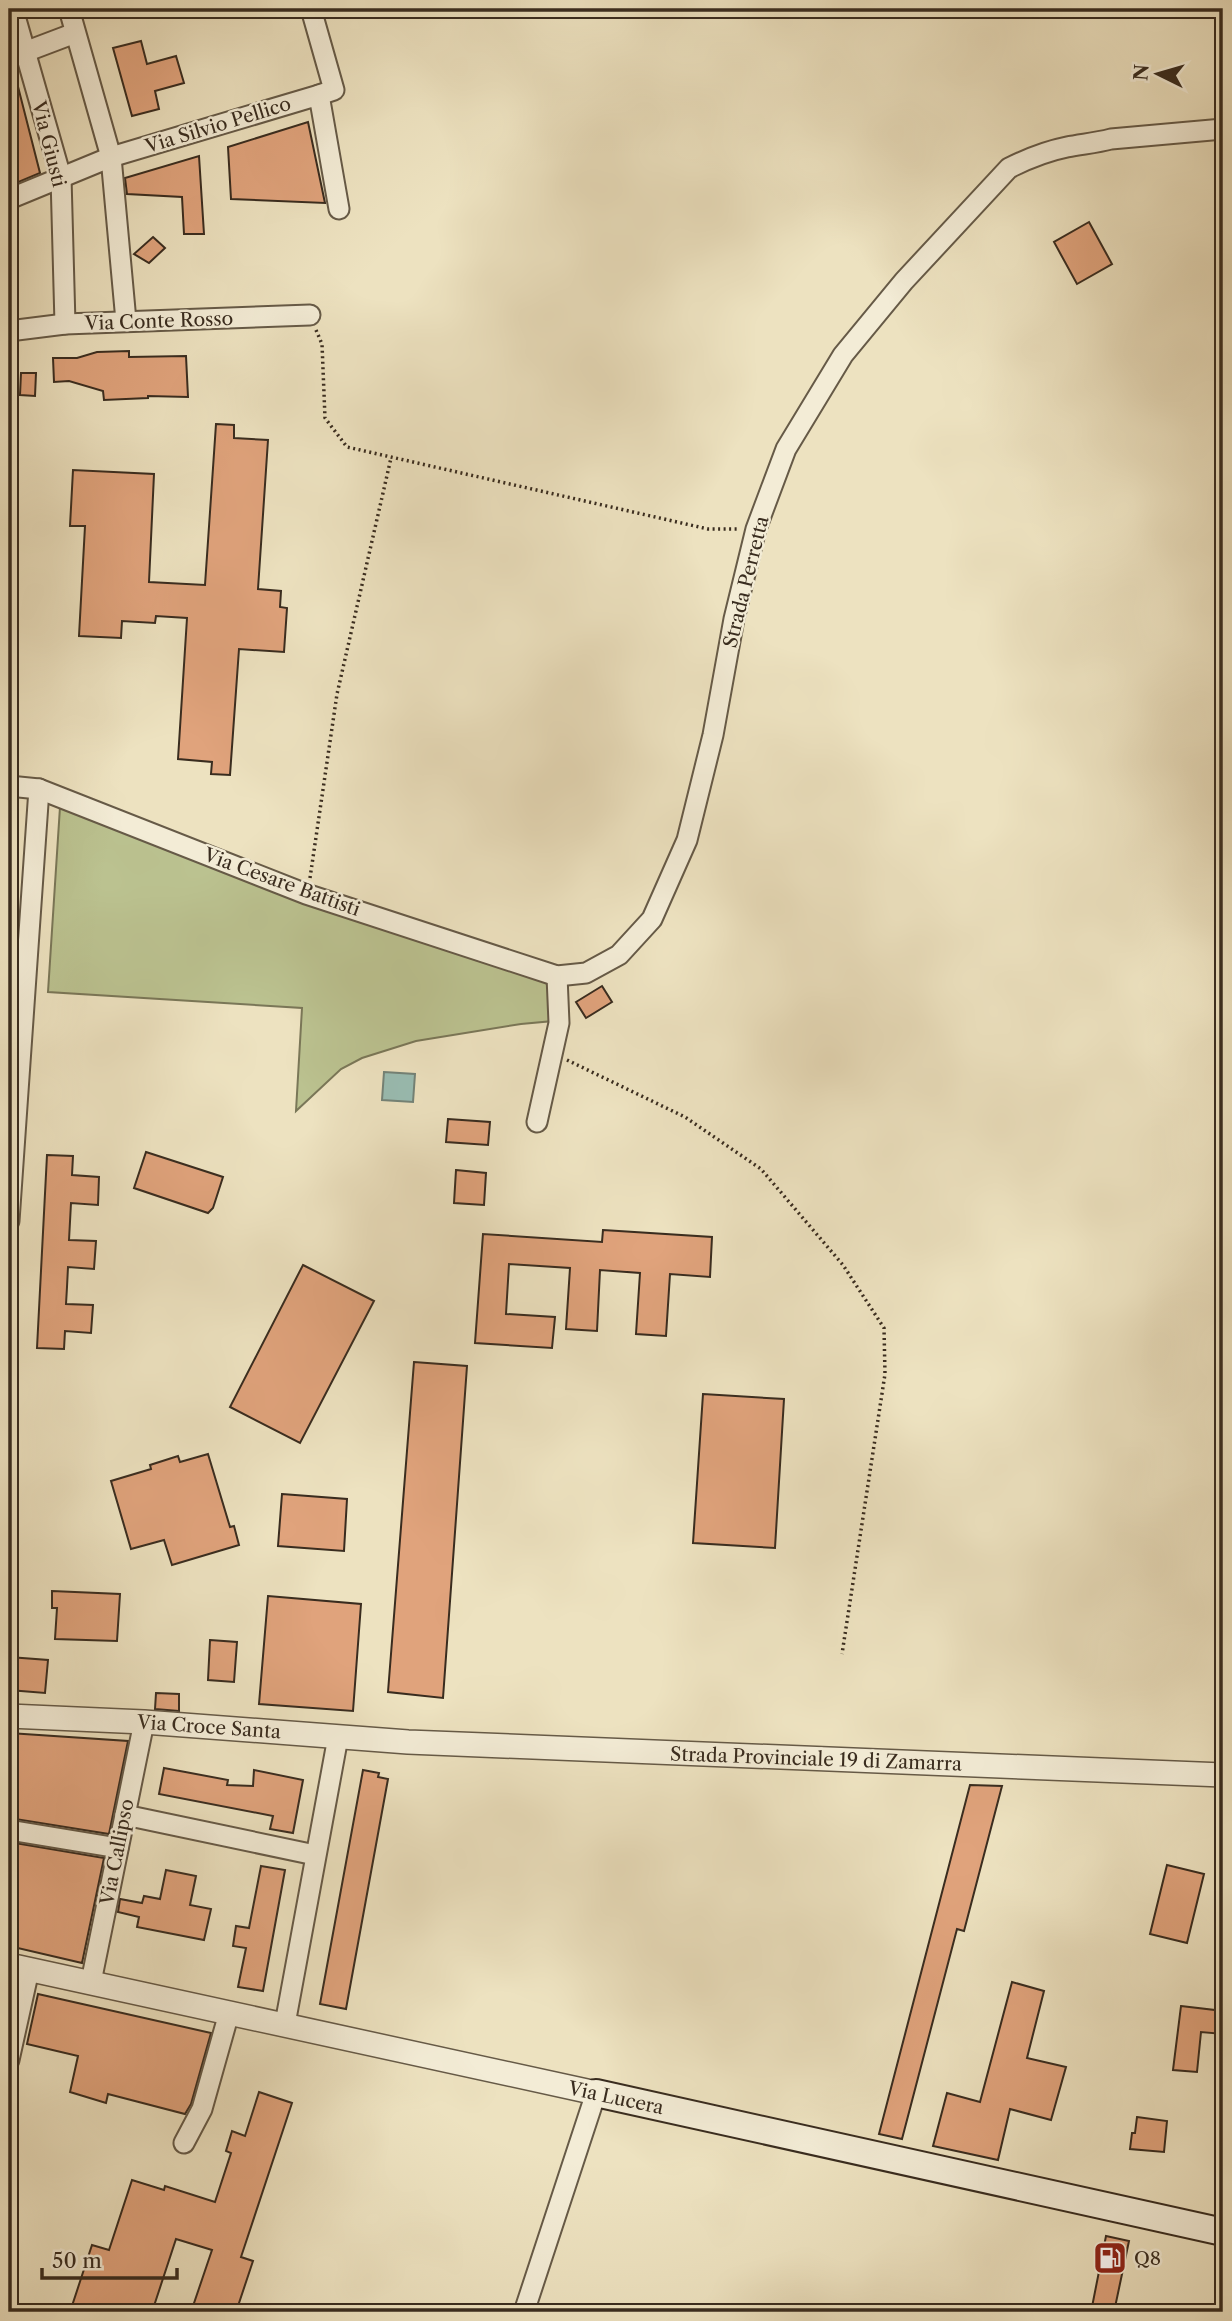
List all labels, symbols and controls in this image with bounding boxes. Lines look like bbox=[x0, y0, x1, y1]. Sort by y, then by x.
north arrow bbox=[1124, 38, 1194, 108]
text: N bbox=[1129, 63, 1154, 82]
street label: Via Silvio Pellico bbox=[141, 92, 294, 158]
street label: Via Giusti bbox=[27, 98, 71, 190]
street label: Via Conte Rosso bbox=[83, 307, 234, 335]
street label: Strada Perretta bbox=[719, 514, 773, 650]
street label: Via Cesare Battisti bbox=[200, 843, 363, 921]
street label: Via Croce Santa bbox=[135, 1710, 282, 1743]
street label: Strada Provinciale 19 di Zamarra bbox=[670, 1742, 962, 1776]
street label: Via Callipso bbox=[95, 1797, 139, 1908]
street label: Via Lucera bbox=[565, 2076, 666, 2119]
scale bar bbox=[42, 2237, 177, 2281]
fuel station icon: Q8 bbox=[1091, 2239, 1129, 2277]
place label: Q8 bbox=[1134, 2247, 1161, 2270]
text: 50 m bbox=[52, 2248, 102, 2273]

